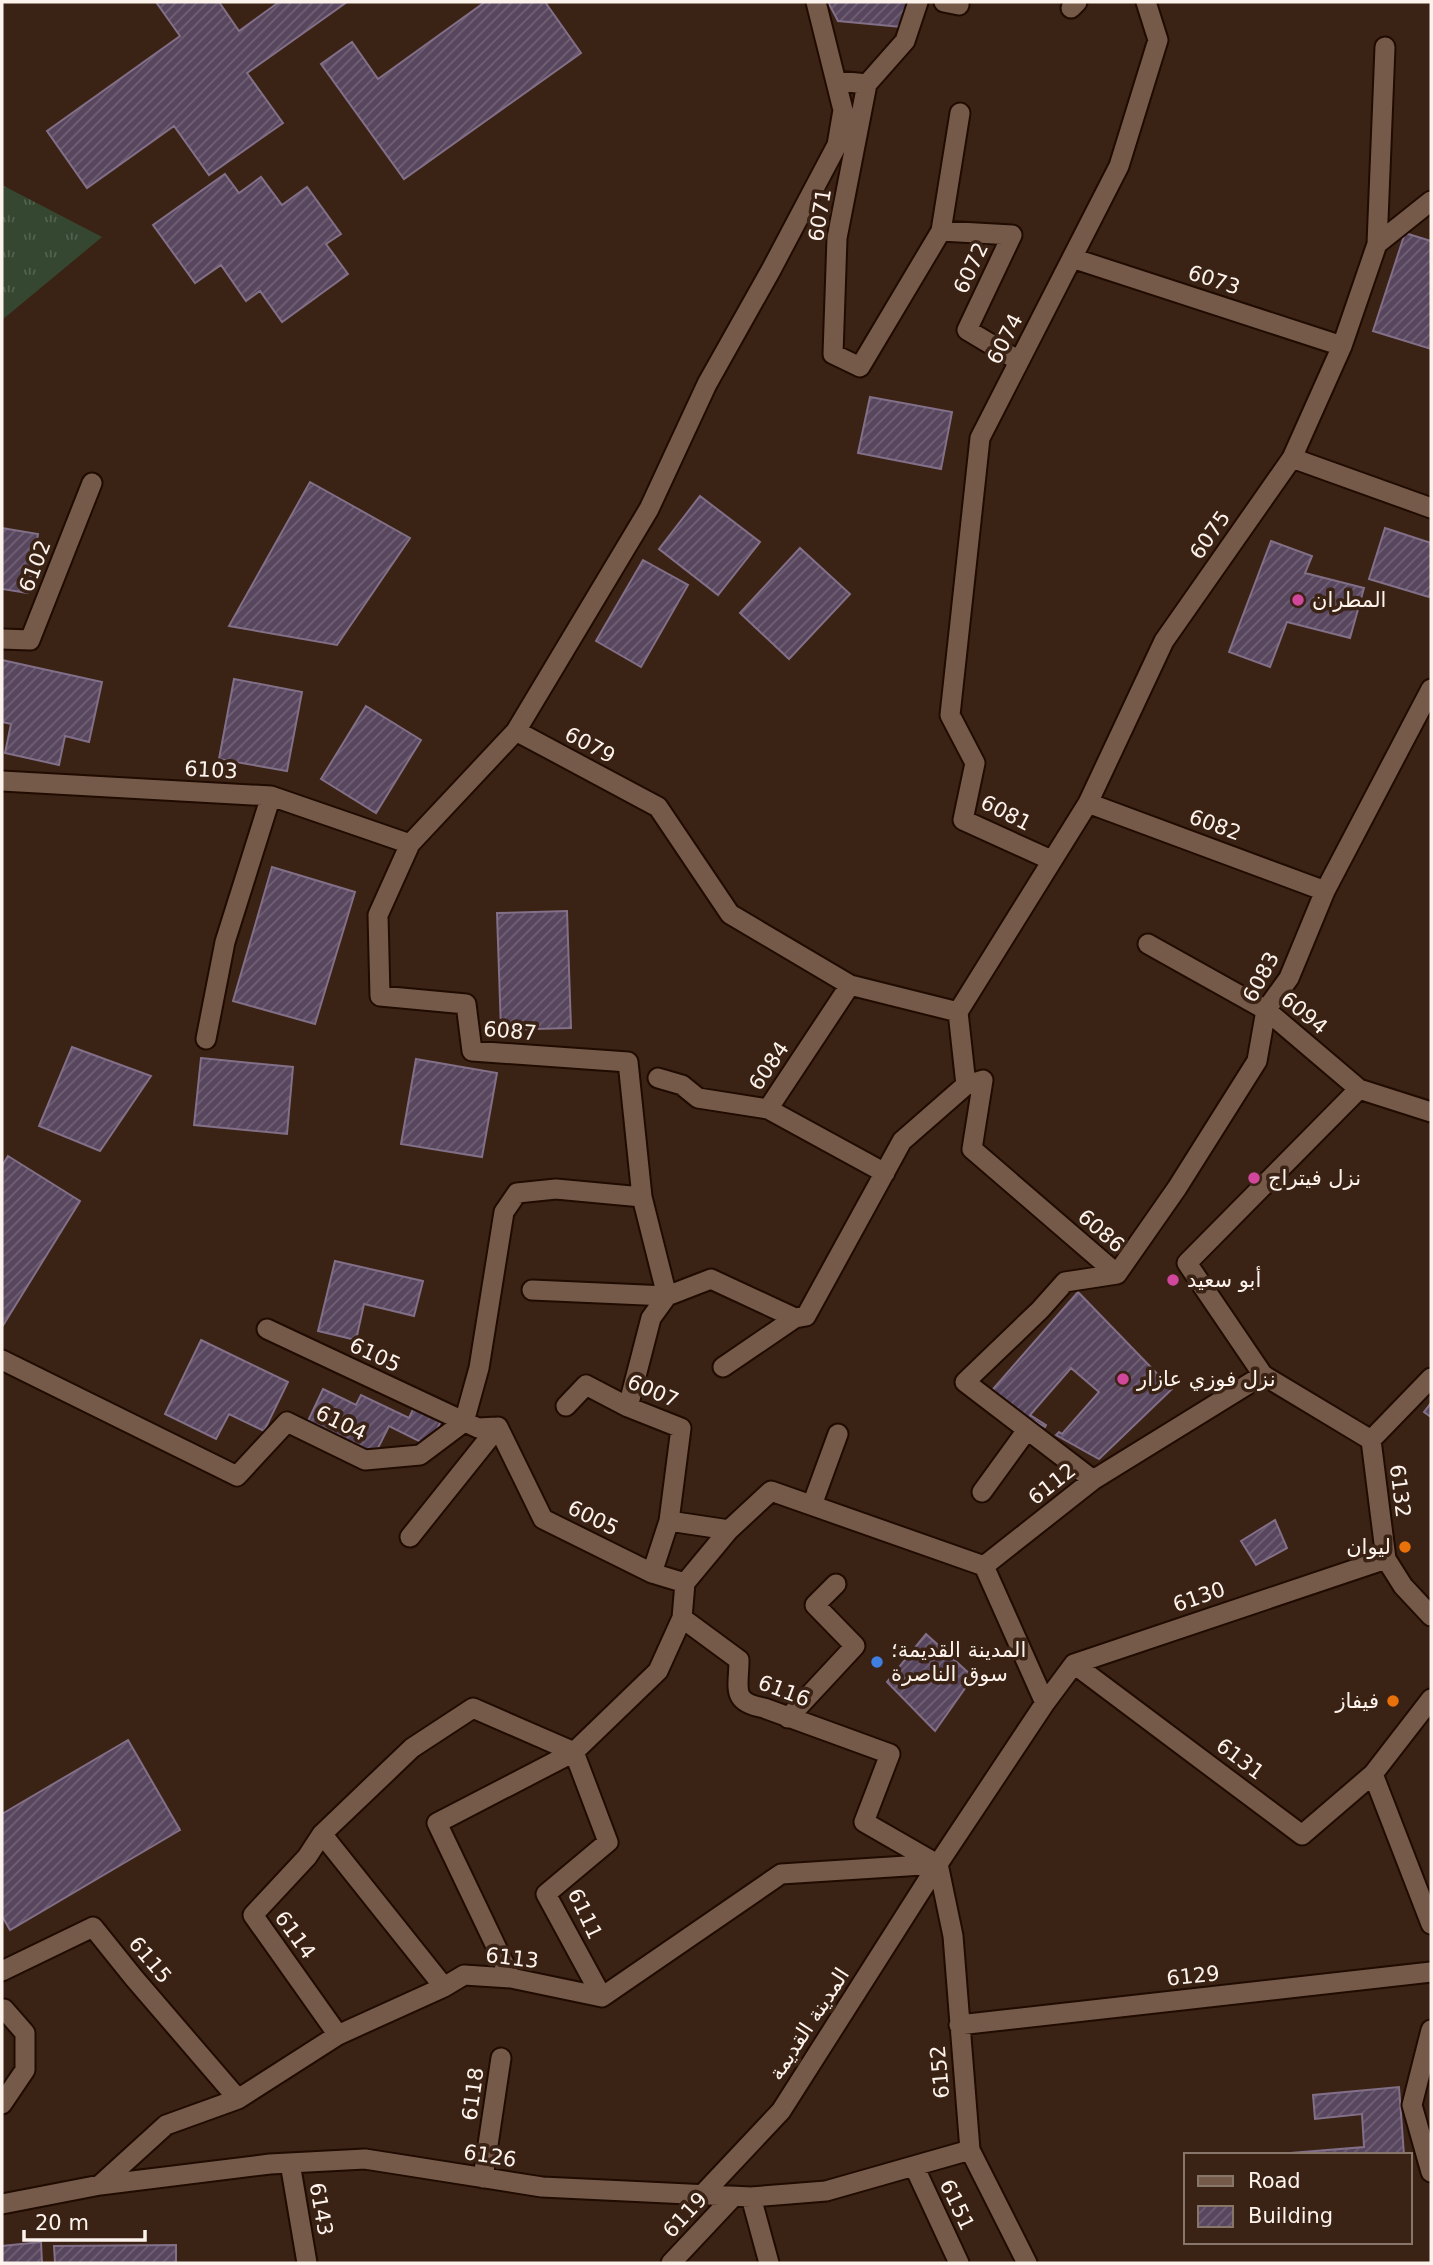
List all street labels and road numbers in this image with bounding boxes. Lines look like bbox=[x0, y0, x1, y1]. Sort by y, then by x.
street label: 6071 bbox=[804, 187, 836, 243]
street label: 6072 bbox=[949, 239, 993, 297]
street label: 6073 bbox=[1185, 260, 1243, 300]
street label: 6074 bbox=[982, 310, 1028, 368]
street label: 6075 bbox=[1185, 506, 1235, 564]
street label: 6102 bbox=[14, 537, 56, 595]
street label: 6079 bbox=[561, 722, 619, 768]
street label: 6103 bbox=[184, 757, 238, 783]
street label: 6081 bbox=[977, 790, 1035, 836]
street label: 6082 bbox=[1186, 805, 1244, 845]
street label: 6083 bbox=[1238, 948, 1284, 1006]
street label: 6094 bbox=[1276, 987, 1332, 1039]
street label: 6087 bbox=[482, 1017, 538, 1045]
street label: 6084 bbox=[744, 1037, 794, 1095]
street label: 6086 bbox=[1073, 1204, 1129, 1258]
street label: 6105 bbox=[346, 1333, 404, 1377]
street label: 6007 bbox=[624, 1370, 682, 1412]
street label: 6104 bbox=[312, 1400, 370, 1446]
street label: 6112 bbox=[1024, 1458, 1080, 1510]
street label: 6132 bbox=[1385, 1463, 1415, 1519]
street label: 6005 bbox=[564, 1495, 622, 1541]
street label: 6130 bbox=[1170, 1577, 1228, 1617]
street label: 6116 bbox=[755, 1670, 813, 1712]
street label: 6131 bbox=[1211, 1733, 1269, 1785]
street label: 6111 bbox=[563, 1885, 607, 1943]
street label: 6114 bbox=[270, 1906, 320, 1964]
street label: 6115 bbox=[124, 1932, 176, 1988]
street label: 6113 bbox=[484, 1943, 540, 1973]
street label: 6129 bbox=[1165, 1961, 1221, 1991]
street label: المدينة القديمة bbox=[764, 1964, 854, 2084]
street label: 6152 bbox=[926, 2044, 954, 2100]
street label: 6118 bbox=[457, 2066, 489, 2122]
street label: 6126 bbox=[462, 2140, 518, 2172]
street label: 6151 bbox=[935, 2176, 979, 2234]
street label: 6143 bbox=[305, 2181, 337, 2237]
street label: 6119 bbox=[658, 2187, 712, 2243]

